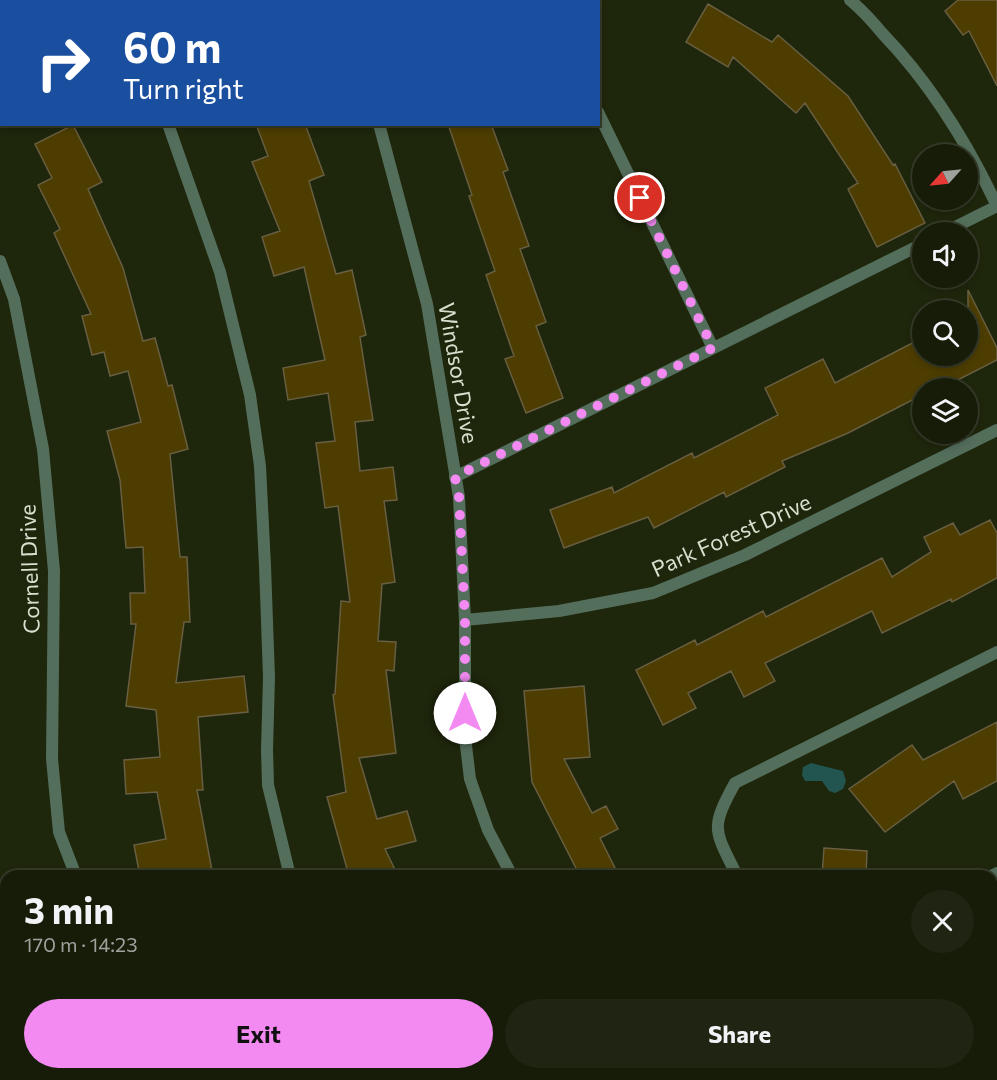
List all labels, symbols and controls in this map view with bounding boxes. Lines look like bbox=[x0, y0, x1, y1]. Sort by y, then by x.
text: 60 m bbox=[123, 20, 222, 72]
icon: right bbox=[24, 24, 102, 102]
text: Turn right bbox=[123, 72, 243, 105]
north arrow bbox=[912, 144, 978, 210]
map controls bbox=[912, 144, 978, 444]
pin bbox=[614, 172, 665, 223]
icon: arrive bbox=[623, 181, 656, 214]
button: sound bbox=[912, 222, 978, 288]
street label: Windsor Drive bbox=[433, 300, 485, 446]
button: search bbox=[912, 300, 978, 366]
button: layers bbox=[912, 378, 978, 444]
street label: Park Forest Drive bbox=[647, 488, 815, 582]
street label: Cornell Drive bbox=[13, 504, 45, 634]
position arrow bbox=[433, 681, 497, 745]
text: 3 min bbox=[24, 887, 114, 931]
button: close bbox=[911, 890, 974, 953]
text: 170 m · 14:23 bbox=[24, 932, 138, 956]
button: Exit bbox=[24, 999, 493, 1068]
button: Share bbox=[505, 999, 974, 1068]

